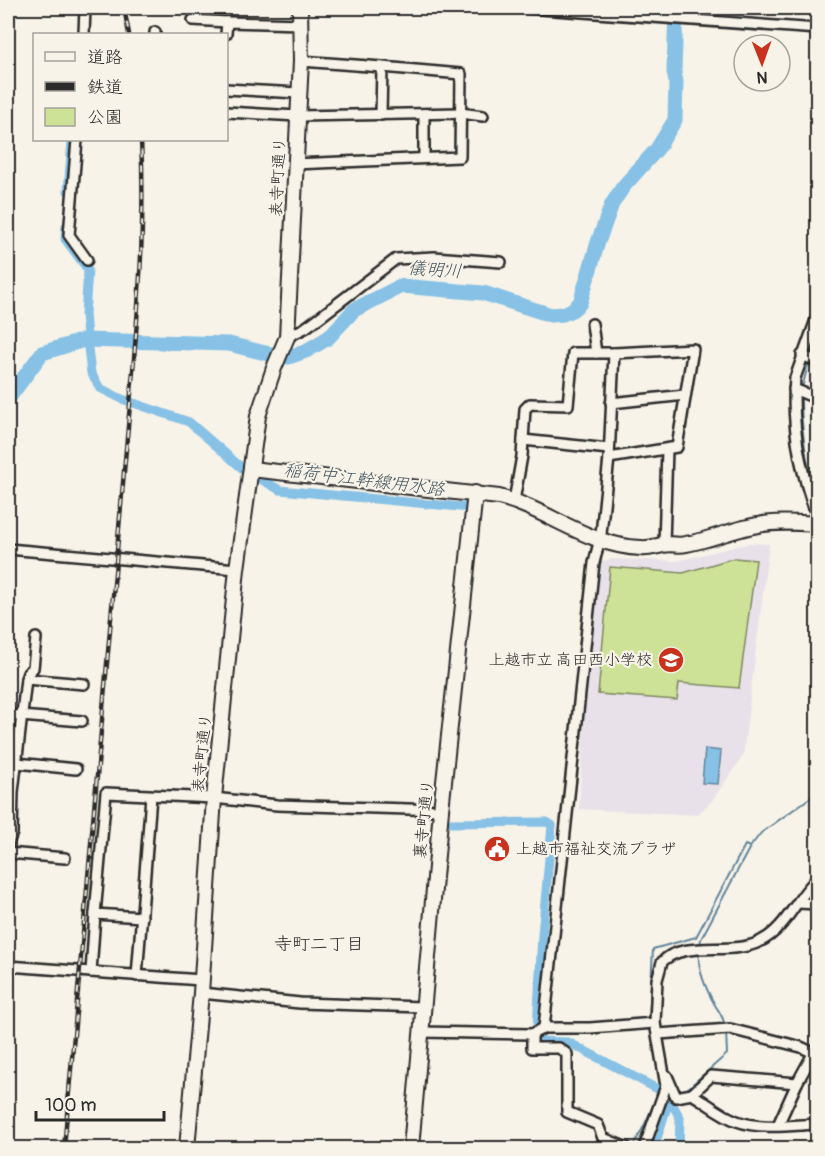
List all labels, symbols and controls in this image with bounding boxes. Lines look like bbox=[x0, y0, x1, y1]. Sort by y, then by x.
legend bbox=[33, 33, 228, 141]
north arrow bbox=[732, 33, 792, 93]
text: 道路 bbox=[87, 46, 123, 69]
text: N bbox=[756, 67, 768, 87]
text: 鉄道 bbox=[87, 76, 123, 99]
text: 公園 bbox=[87, 106, 123, 129]
street label: 表寺町通り bbox=[266, 137, 290, 217]
water label: 儀明川 bbox=[407, 257, 463, 283]
water label: 稲荷中江幹線用水路 bbox=[282, 459, 447, 501]
school or university icon: 上越市立 高田西小学校 bbox=[656, 645, 686, 675]
place label: 上越市立 高田西小学校 bbox=[489, 650, 652, 670]
street label: 表寺町通り bbox=[188, 712, 216, 794]
street label: 裏寺町通り bbox=[410, 778, 438, 860]
public building icon: 上越市福祉交流プラザ bbox=[482, 834, 512, 864]
place label: 上越市福祉交流プラザ bbox=[516, 839, 676, 859]
district label: 寺町二丁目 bbox=[274, 933, 364, 956]
scale bar bbox=[36, 1084, 164, 1122]
text: 100 m bbox=[45, 1094, 97, 1117]

